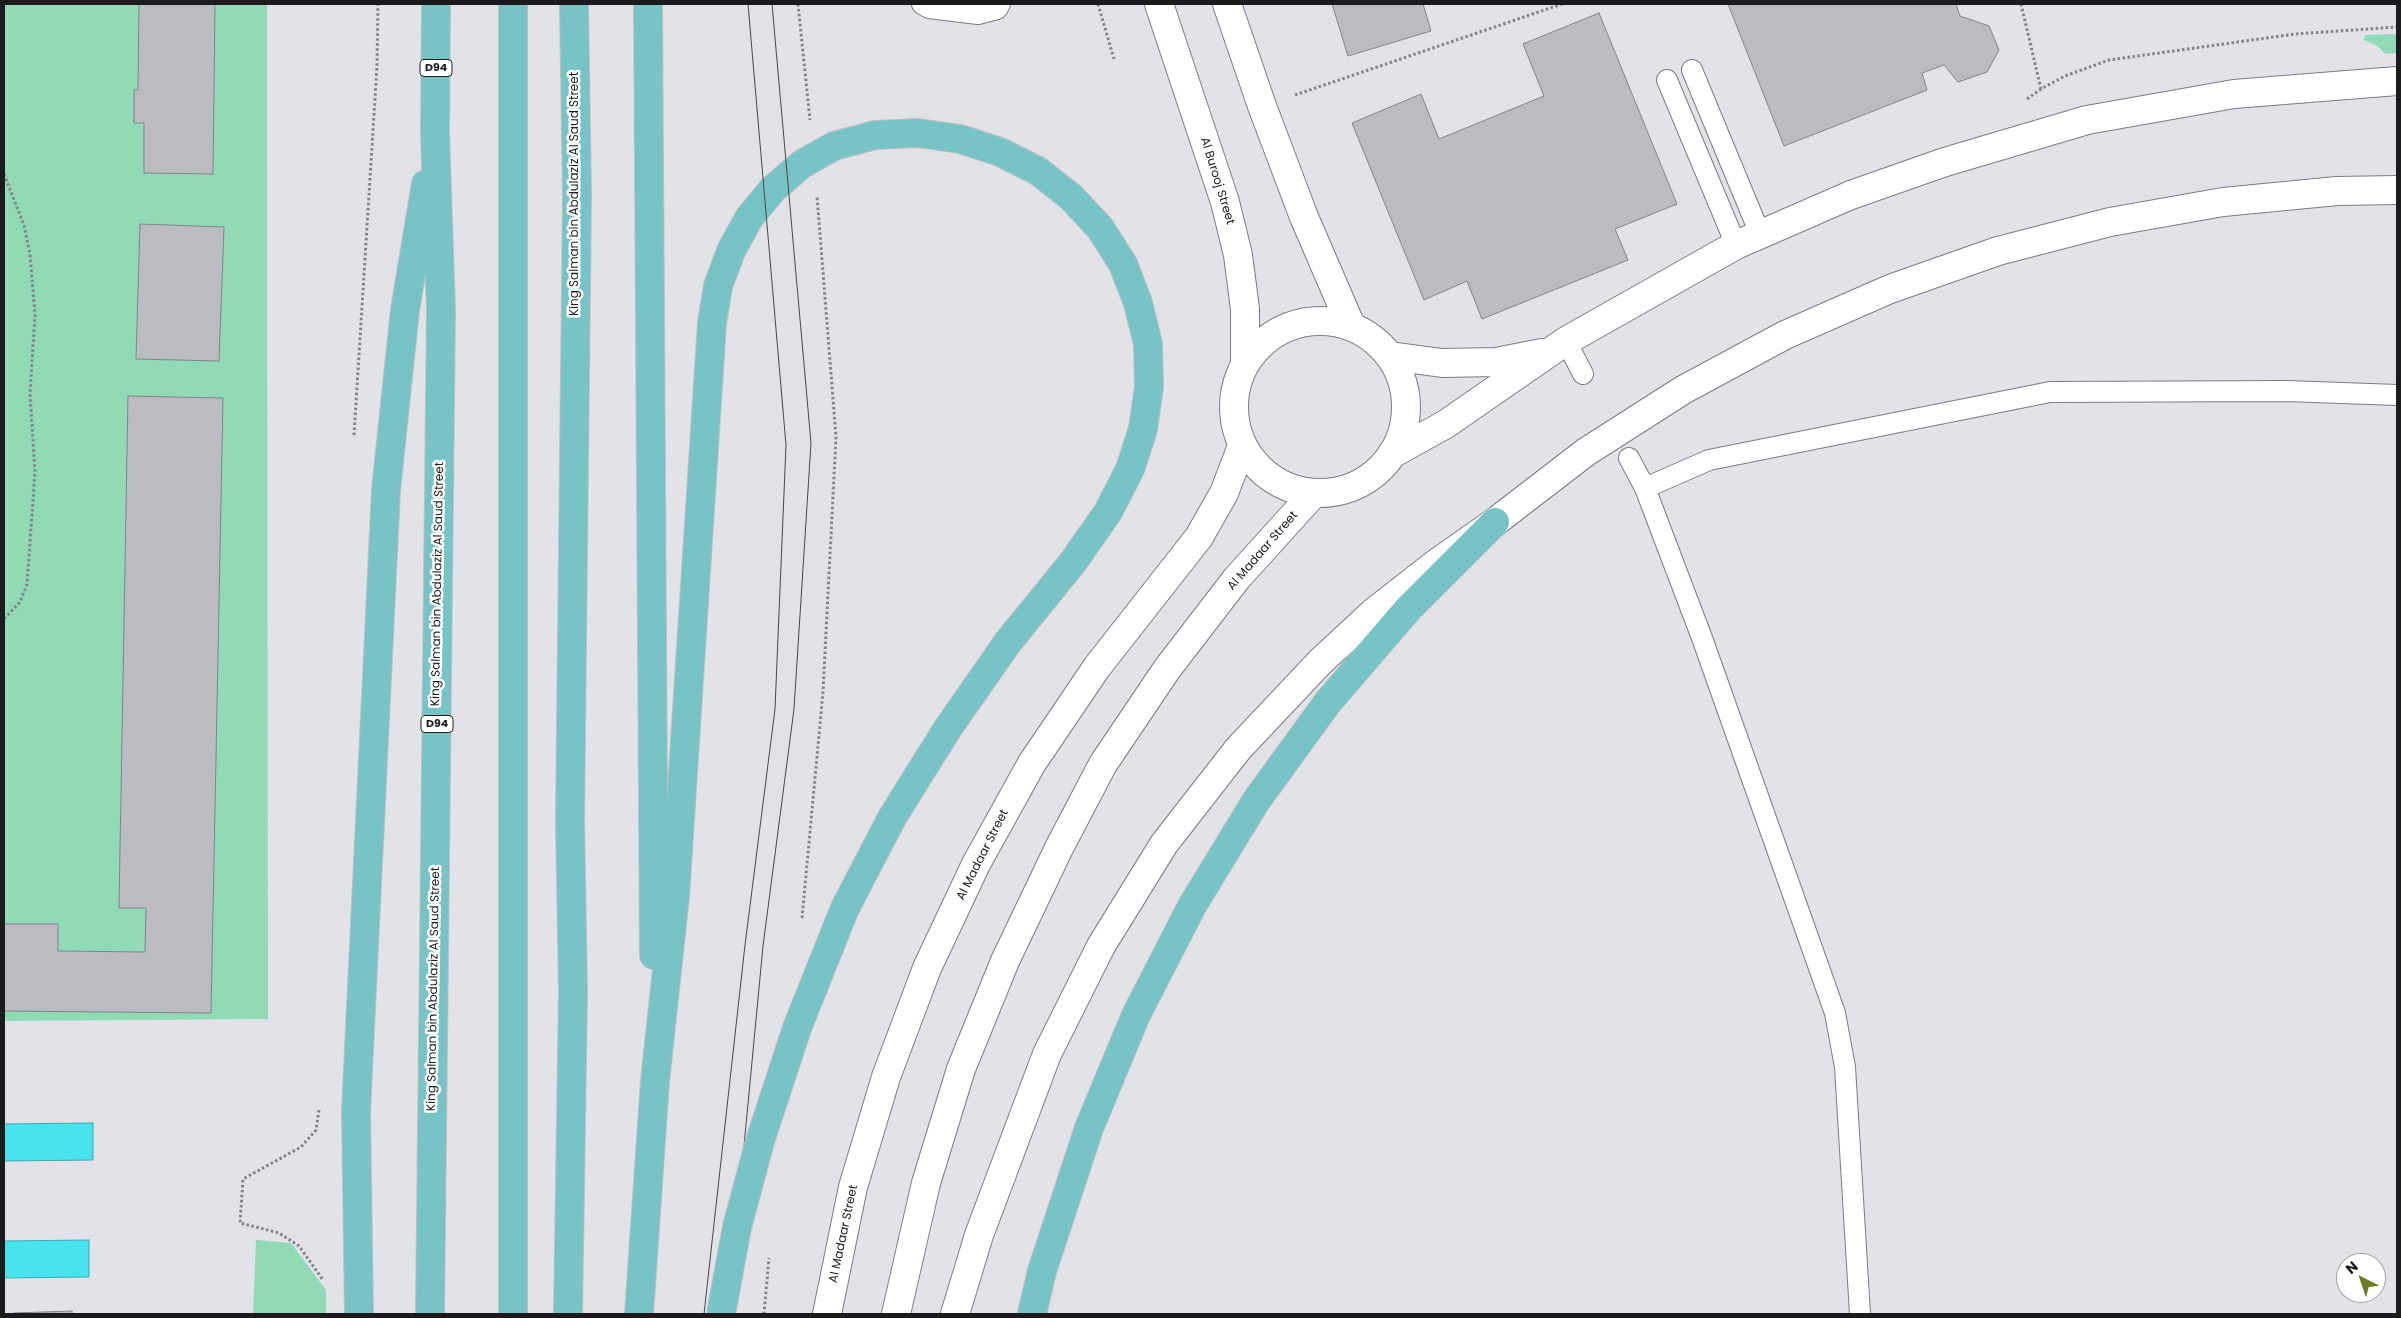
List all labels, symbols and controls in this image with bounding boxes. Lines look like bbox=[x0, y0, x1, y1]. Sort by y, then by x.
road number: D94 bbox=[420, 59, 452, 76]
street label: King Salman bin Abdulaziz Al Saud Street bbox=[568, 72, 582, 316]
street label: Al Burooj Street bbox=[1197, 136, 1237, 226]
street label: King Salman bin Abdulaziz Al Saud Street bbox=[429, 462, 447, 706]
street label: Al Madaar Street bbox=[1225, 509, 1301, 593]
road number: D94 bbox=[421, 716, 453, 732]
street label: Al Madaar Street bbox=[954, 807, 1012, 903]
street label: King Salman bin Abdulaziz Al Saud Street bbox=[425, 867, 443, 1111]
street label: Al Madaar Street bbox=[827, 1184, 861, 1284]
north arrow bbox=[2336, 1253, 2386, 1303]
text: N bbox=[2341, 1256, 2362, 1278]

